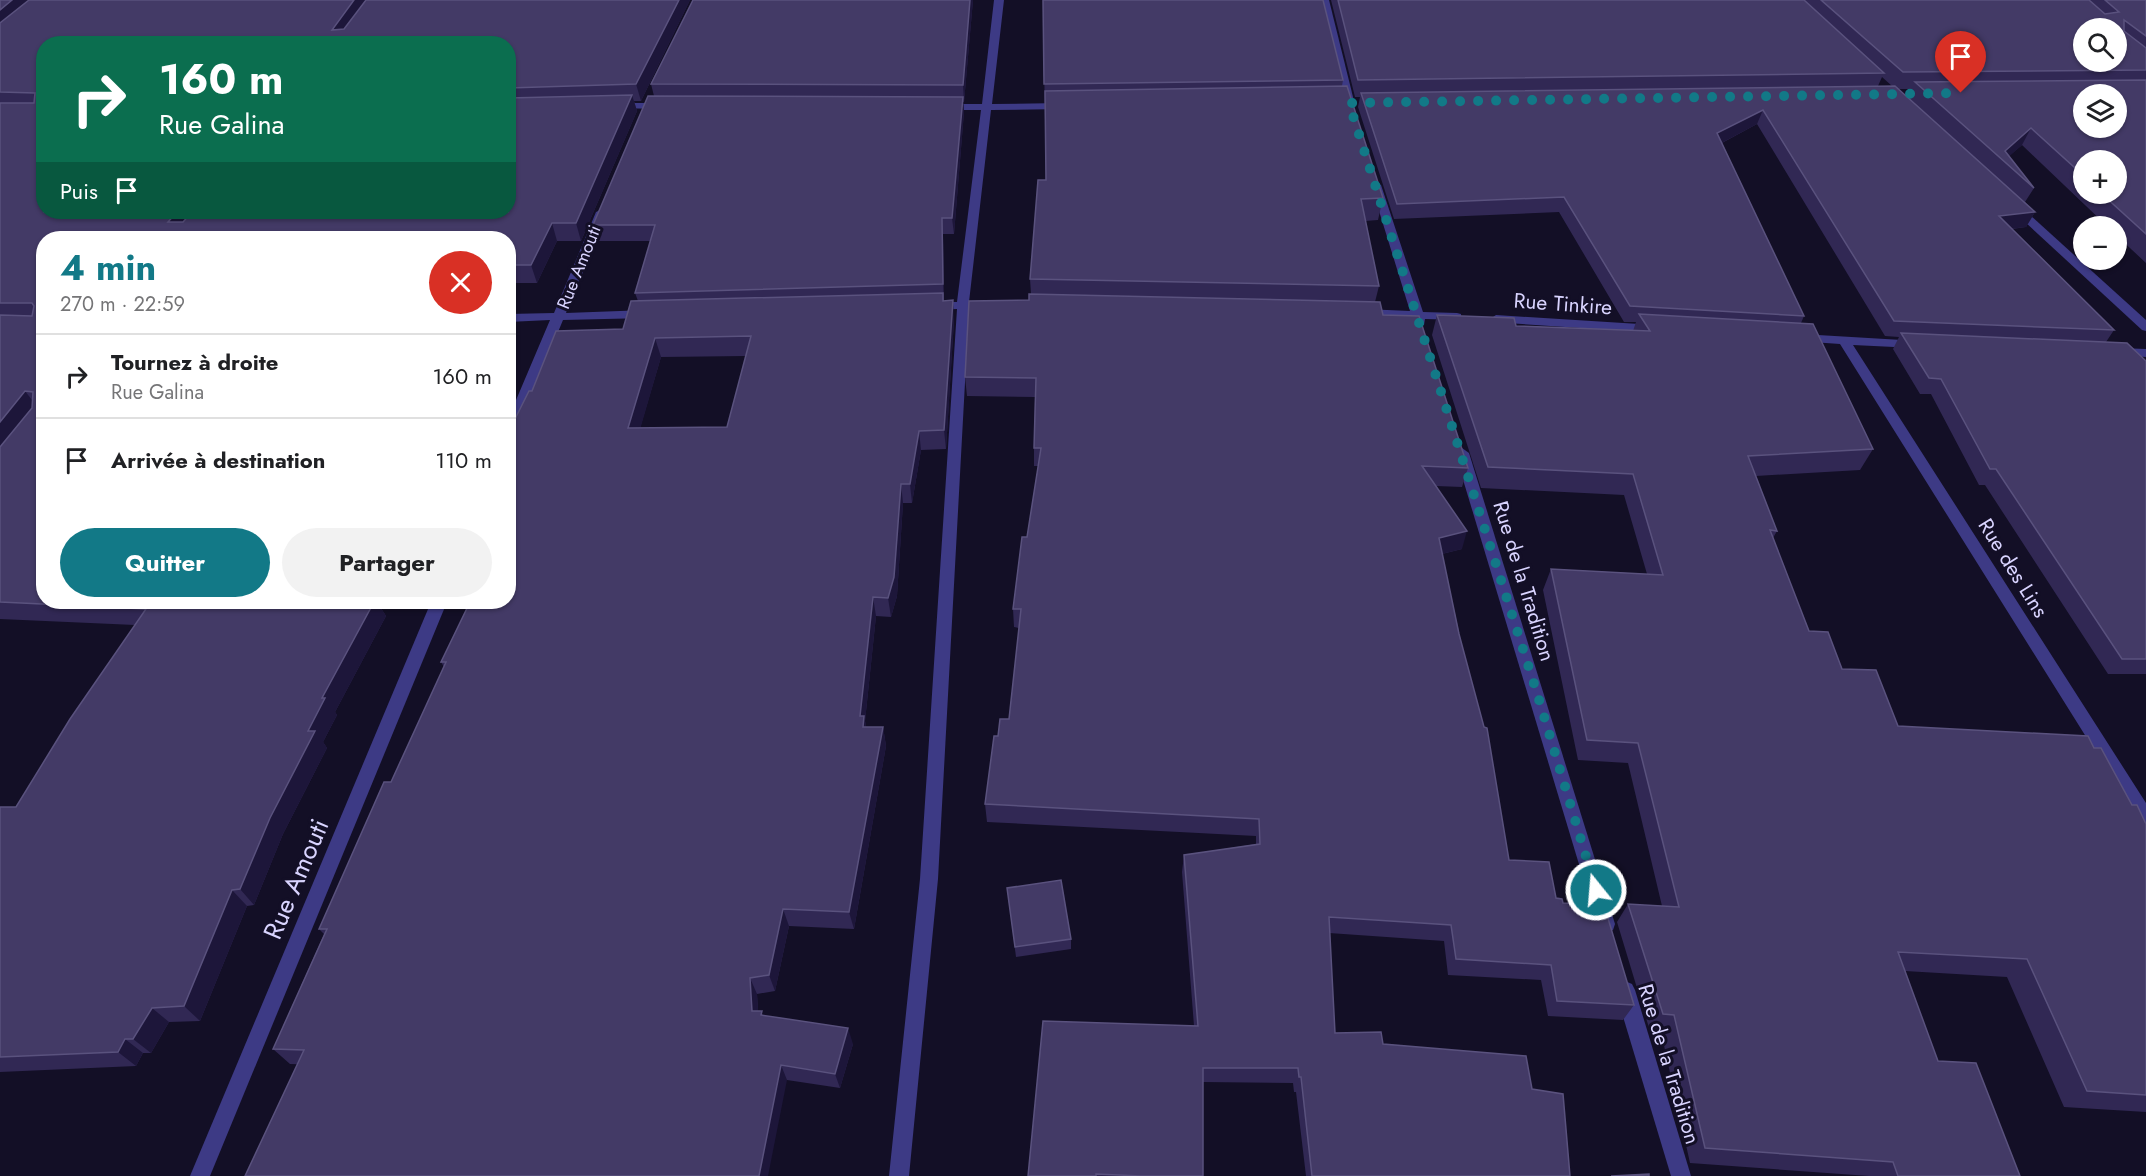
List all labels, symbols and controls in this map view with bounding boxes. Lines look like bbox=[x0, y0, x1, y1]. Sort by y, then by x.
map controls bbox=[2073, 18, 2127, 270]
button: search bbox=[2073, 18, 2127, 72]
pin bbox=[1935, 31, 1986, 93]
icon: arrive bbox=[1944, 40, 1977, 73]
text: 160 m bbox=[159, 49, 283, 110]
icon: right bbox=[60, 60, 138, 138]
button: layers bbox=[2073, 84, 2127, 138]
text: Rue Galina bbox=[159, 105, 285, 144]
button: + bbox=[2073, 150, 2127, 204]
icon: arrive bbox=[110, 174, 143, 207]
text: Puis bbox=[60, 175, 98, 207]
button: − bbox=[2073, 216, 2127, 270]
street label: Rue Amouti bbox=[550, 221, 608, 313]
text: 4 min bbox=[60, 241, 156, 293]
button: close bbox=[429, 251, 492, 314]
street label: Rue Tinkire bbox=[1513, 286, 1613, 322]
text: 270 m · 22:59 bbox=[60, 290, 185, 319]
text: Tournez à droite bbox=[111, 346, 278, 378]
icon: right bbox=[60, 360, 93, 393]
text: 160 m bbox=[432, 360, 492, 392]
text: Rue Galina bbox=[111, 378, 204, 407]
icon: arrive bbox=[60, 444, 93, 477]
text: Arrivée à destination bbox=[111, 444, 325, 476]
text: 110 m bbox=[435, 444, 492, 476]
street label: Rue de la Tradition bbox=[1485, 497, 1563, 665]
street label: Rue des Lins bbox=[1971, 513, 2055, 623]
button: Quitter bbox=[60, 528, 270, 597]
button: Partager bbox=[282, 528, 492, 597]
street label: Rue Amouti bbox=[254, 813, 338, 945]
position arrow bbox=[1564, 858, 1628, 922]
street label: Rue de la Tradition bbox=[1630, 980, 1708, 1148]

